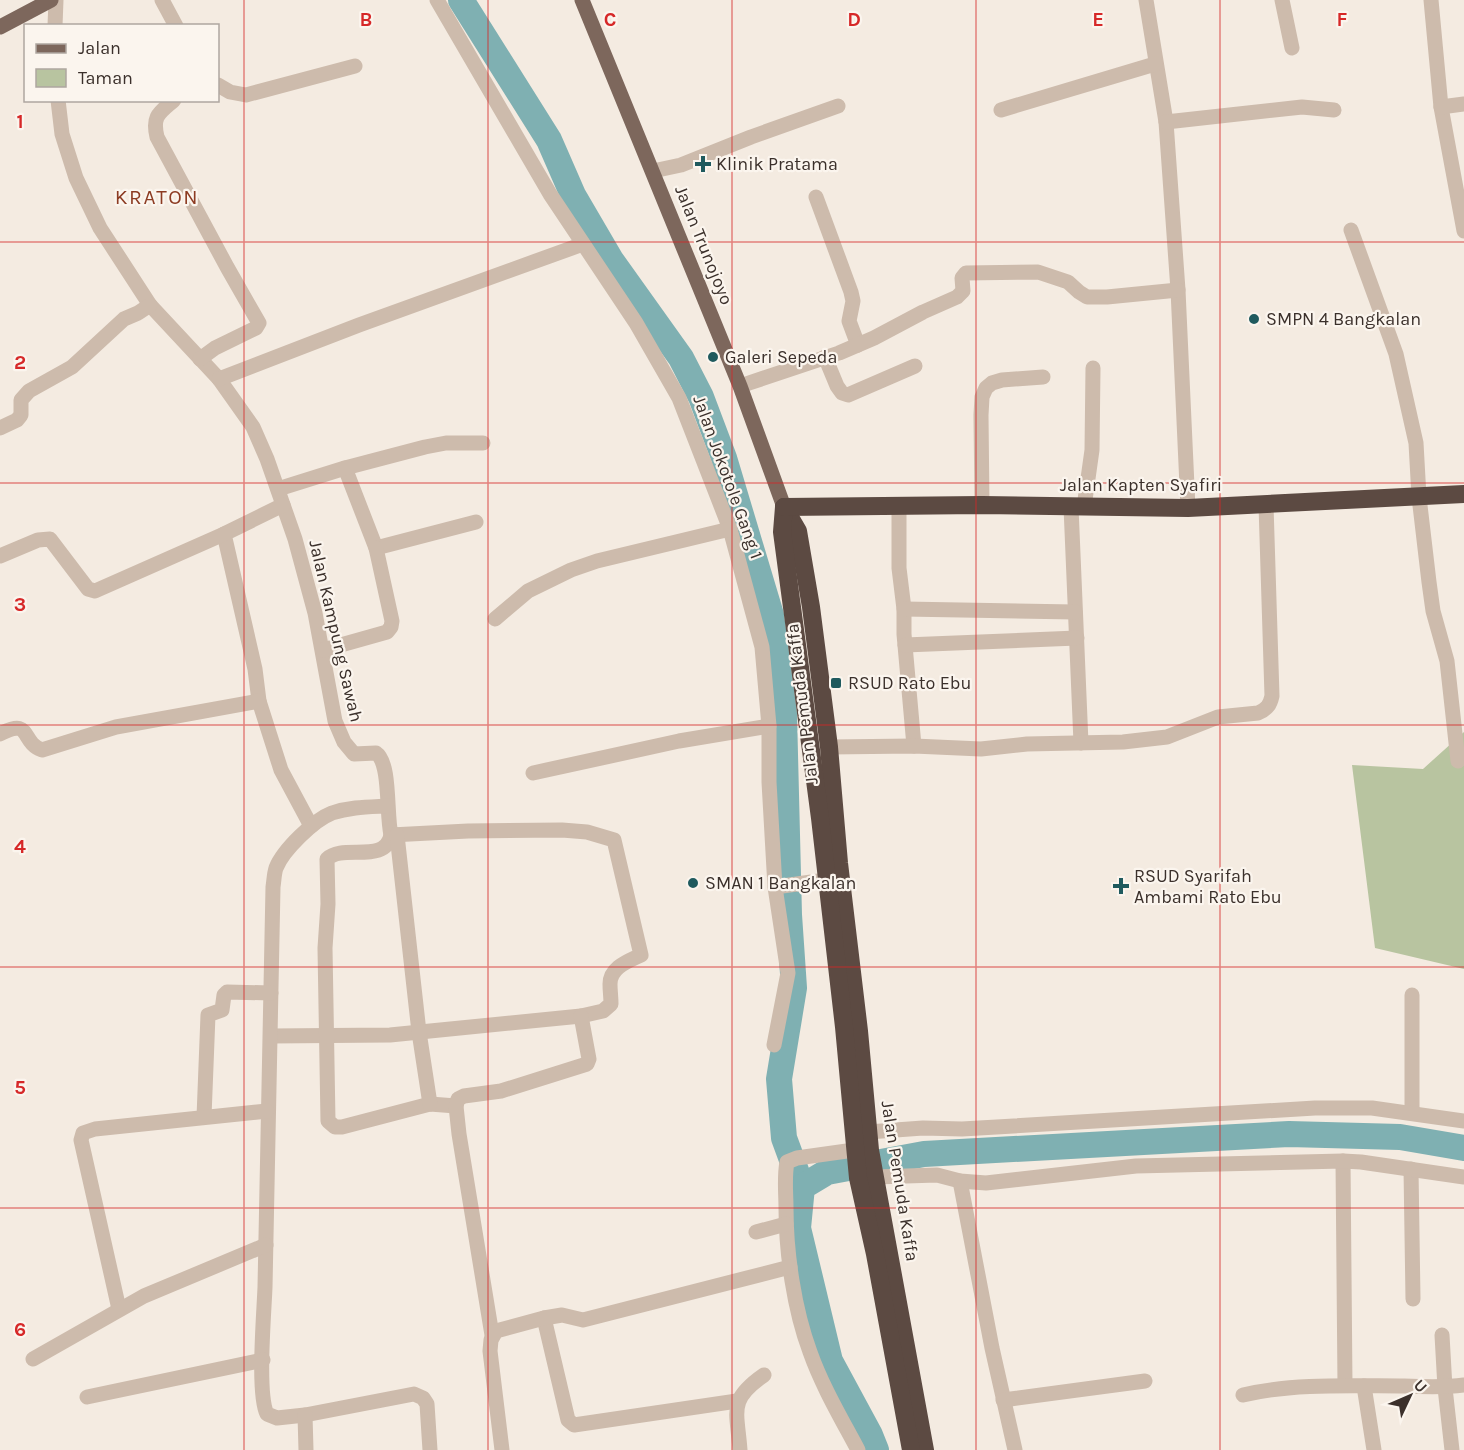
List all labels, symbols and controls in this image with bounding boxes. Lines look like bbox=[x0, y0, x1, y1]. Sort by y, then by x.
text: B bbox=[360, 8, 372, 31]
text: C bbox=[604, 8, 616, 31]
text: D bbox=[847, 8, 861, 31]
text: E bbox=[1092, 8, 1104, 31]
text: F bbox=[1337, 8, 1348, 31]
legend bbox=[24, 24, 219, 102]
text: Jalan bbox=[78, 37, 121, 59]
text: Taman bbox=[78, 67, 133, 89]
text: 1 bbox=[16, 110, 24, 133]
place label: Klinik Pratama bbox=[716, 153, 838, 175]
marker: Klinik Pratama bbox=[694, 155, 712, 173]
street label: Jalan Trunojoyo bbox=[670, 182, 738, 308]
district label: KRATON bbox=[115, 185, 199, 209]
place label: SMPN 4 Bangkalan bbox=[1266, 308, 1421, 330]
marker: SMPN 4 Bangkalan bbox=[1247, 312, 1261, 326]
place label: Galeri Sepeda bbox=[725, 346, 837, 368]
marker: Galeri Sepeda bbox=[706, 350, 720, 364]
text: 2 bbox=[14, 351, 26, 374]
street label: Jalan Jokotole Gang 1 bbox=[688, 392, 768, 562]
street label: Jalan Kapten Syafiri bbox=[1060, 474, 1222, 496]
street label: Jalan Kampung Sawah bbox=[304, 538, 368, 724]
text: 3 bbox=[14, 593, 26, 616]
street label: Jalan Pemuda Kaffa bbox=[781, 622, 823, 786]
place label: RSUD Rato Ebu bbox=[848, 672, 971, 694]
marker: RSUD Rato Ebu bbox=[829, 676, 843, 690]
text: 4 bbox=[14, 835, 26, 858]
place label: RSUD Syarifah Ambami Rato Ebu bbox=[1134, 865, 1282, 908]
place label: SMAN 1 Bangkalan bbox=[705, 872, 856, 894]
marker: SMAN 1 Bangkalan bbox=[686, 876, 700, 890]
marker: RSUD Syarifah Ambami Rato Ebu bbox=[1112, 877, 1130, 895]
text: 5 bbox=[14, 1076, 26, 1099]
street label: Jalan Pemuda Kaffa bbox=[876, 1099, 924, 1263]
text: 6 bbox=[14, 1318, 26, 1341]
north arrow bbox=[1380, 1366, 1440, 1426]
text: U bbox=[1410, 1375, 1431, 1396]

